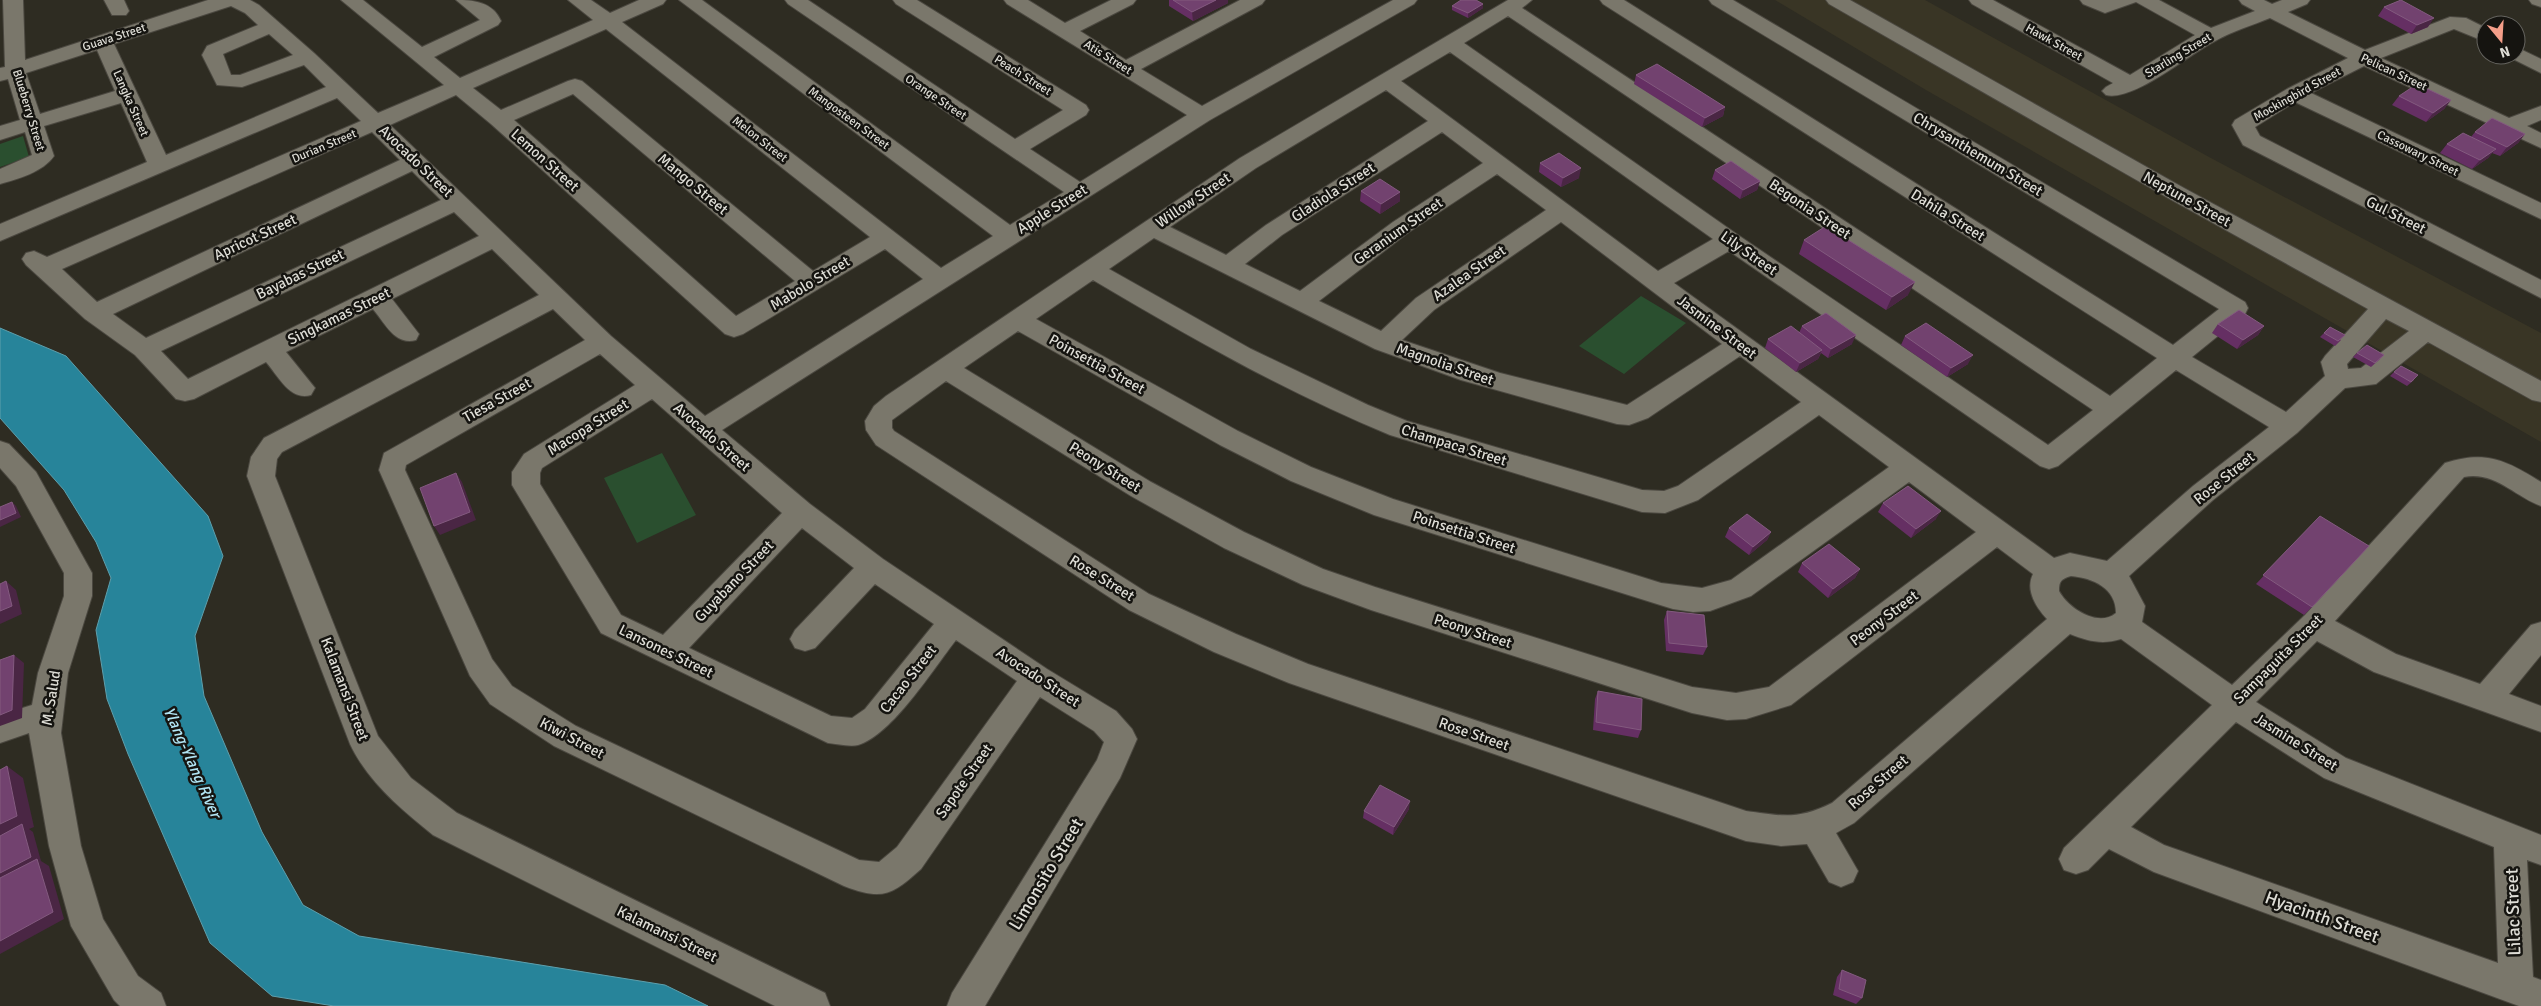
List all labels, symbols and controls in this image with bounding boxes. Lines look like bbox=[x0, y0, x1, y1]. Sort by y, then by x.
north arrow bbox=[2476, 15, 2526, 65]
street label: Guava Street bbox=[81, 20, 148, 55]
street label: Hawk Street bbox=[2023, 21, 2085, 64]
street label: Starling Street bbox=[2142, 30, 2214, 81]
street label: Atis Street bbox=[1081, 37, 1135, 78]
text: N bbox=[2498, 42, 2512, 61]
street label: Pelican Street bbox=[2358, 51, 2429, 94]
street label: Peach Street bbox=[991, 52, 1054, 99]
street label: Mockingbird Street bbox=[2251, 64, 2344, 125]
street label: Blueberry Street bbox=[9, 68, 48, 153]
street label: Langka Street bbox=[109, 68, 152, 139]
street label: Orange Street bbox=[902, 71, 969, 124]
street label: Mangosteen Street bbox=[805, 84, 892, 153]
street label: Chrysanthemum Street bbox=[1910, 108, 2046, 200]
street label: Melon Street bbox=[729, 113, 790, 166]
street label: Avocado Street bbox=[375, 121, 457, 201]
street label: Lemon Street bbox=[507, 125, 583, 195]
street label: Durian Street bbox=[290, 126, 359, 167]
street label: Cassowary Street bbox=[2375, 127, 2461, 180]
street label: Mango Street bbox=[654, 149, 732, 219]
street label: Gladiola Street bbox=[1288, 158, 1378, 226]
street label: Willow Street bbox=[1152, 168, 1234, 232]
street label: Neptune Street bbox=[2140, 168, 2234, 230]
street label: Begonia Street bbox=[1766, 175, 1854, 243]
street label: Apple Street bbox=[1014, 180, 1090, 238]
street label: Dahila Street bbox=[1908, 185, 1988, 245]
street label: Gul Street bbox=[2363, 192, 2429, 238]
street label: Geranium Street bbox=[1350, 194, 1446, 268]
street label: Apricot Street bbox=[211, 210, 299, 264]
street label: Lily Street bbox=[1717, 227, 1781, 279]
street label: Azalea Street bbox=[1429, 241, 1509, 305]
street label: Bayabas Street bbox=[253, 245, 347, 303]
street label: Mabolo Street bbox=[767, 252, 853, 314]
street label: Singkamas Street bbox=[285, 283, 393, 349]
street label: Jasmine Street bbox=[1674, 291, 1760, 363]
street label: Poinsettia Street bbox=[1046, 330, 1148, 398]
street label: Magnolia Street bbox=[1394, 339, 1496, 389]
street label: Tiesa Street bbox=[460, 374, 534, 426]
street label: Macopa Street bbox=[544, 395, 632, 459]
street label: Avocado Street bbox=[670, 399, 754, 475]
street label: Champaca Street bbox=[1399, 420, 1509, 470]
street label: Peony Street bbox=[1066, 438, 1144, 496]
street label: Rose Street bbox=[2190, 448, 2258, 508]
street label: Poinsettia Street bbox=[1410, 507, 1518, 557]
street label: Guyabano Street bbox=[691, 537, 777, 625]
street label: Rose Street bbox=[1066, 551, 1138, 605]
street label: Peony Street bbox=[1846, 587, 1922, 649]
street label: Peony Street bbox=[1432, 610, 1514, 652]
street label: Sampaguita Street bbox=[2230, 611, 2326, 707]
street label: Lansones Street bbox=[616, 620, 716, 682]
street label: Kalamansi Street bbox=[317, 635, 373, 743]
street label: Cacao Street bbox=[876, 641, 940, 717]
street label: Avocado Street bbox=[993, 643, 1083, 711]
street label: M. Salud bbox=[38, 669, 64, 727]
water label: Ylang-Ylang River bbox=[159, 704, 226, 823]
street label: Jasmine Street bbox=[2251, 709, 2341, 775]
street label: Kiwi Street bbox=[537, 714, 607, 762]
street label: Rose Street bbox=[1437, 714, 1511, 754]
street label: Sapote Street bbox=[932, 740, 996, 822]
street label: Rose Street bbox=[1845, 751, 1911, 813]
street label: Limonsito Street bbox=[1004, 814, 1088, 934]
street label: Lilac Street bbox=[2500, 868, 2526, 956]
street label: Hyacinth Street bbox=[2262, 886, 2382, 948]
street label: Kalamansi Street bbox=[614, 902, 720, 966]

